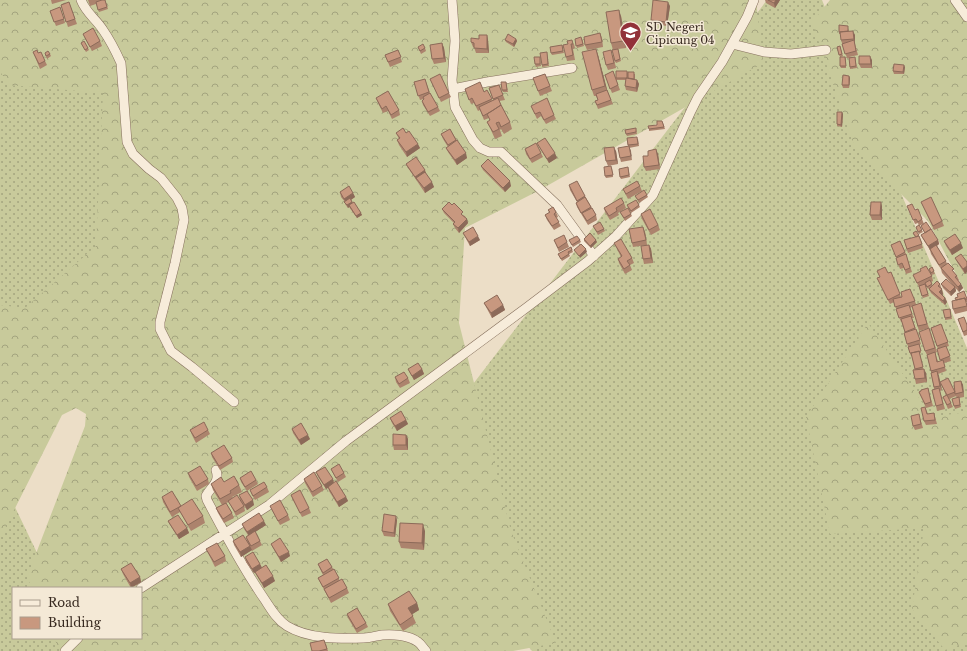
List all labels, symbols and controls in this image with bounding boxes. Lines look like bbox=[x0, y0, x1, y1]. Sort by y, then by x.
school or university icon: SD Negeri Cipicung 04 bbox=[617, 20, 643, 53]
place label: SD Negeri Cipicung 04 bbox=[646, 20, 715, 47]
legend bbox=[12, 587, 142, 639]
text: Road bbox=[48, 595, 80, 610]
text: Building bbox=[48, 615, 102, 630]

